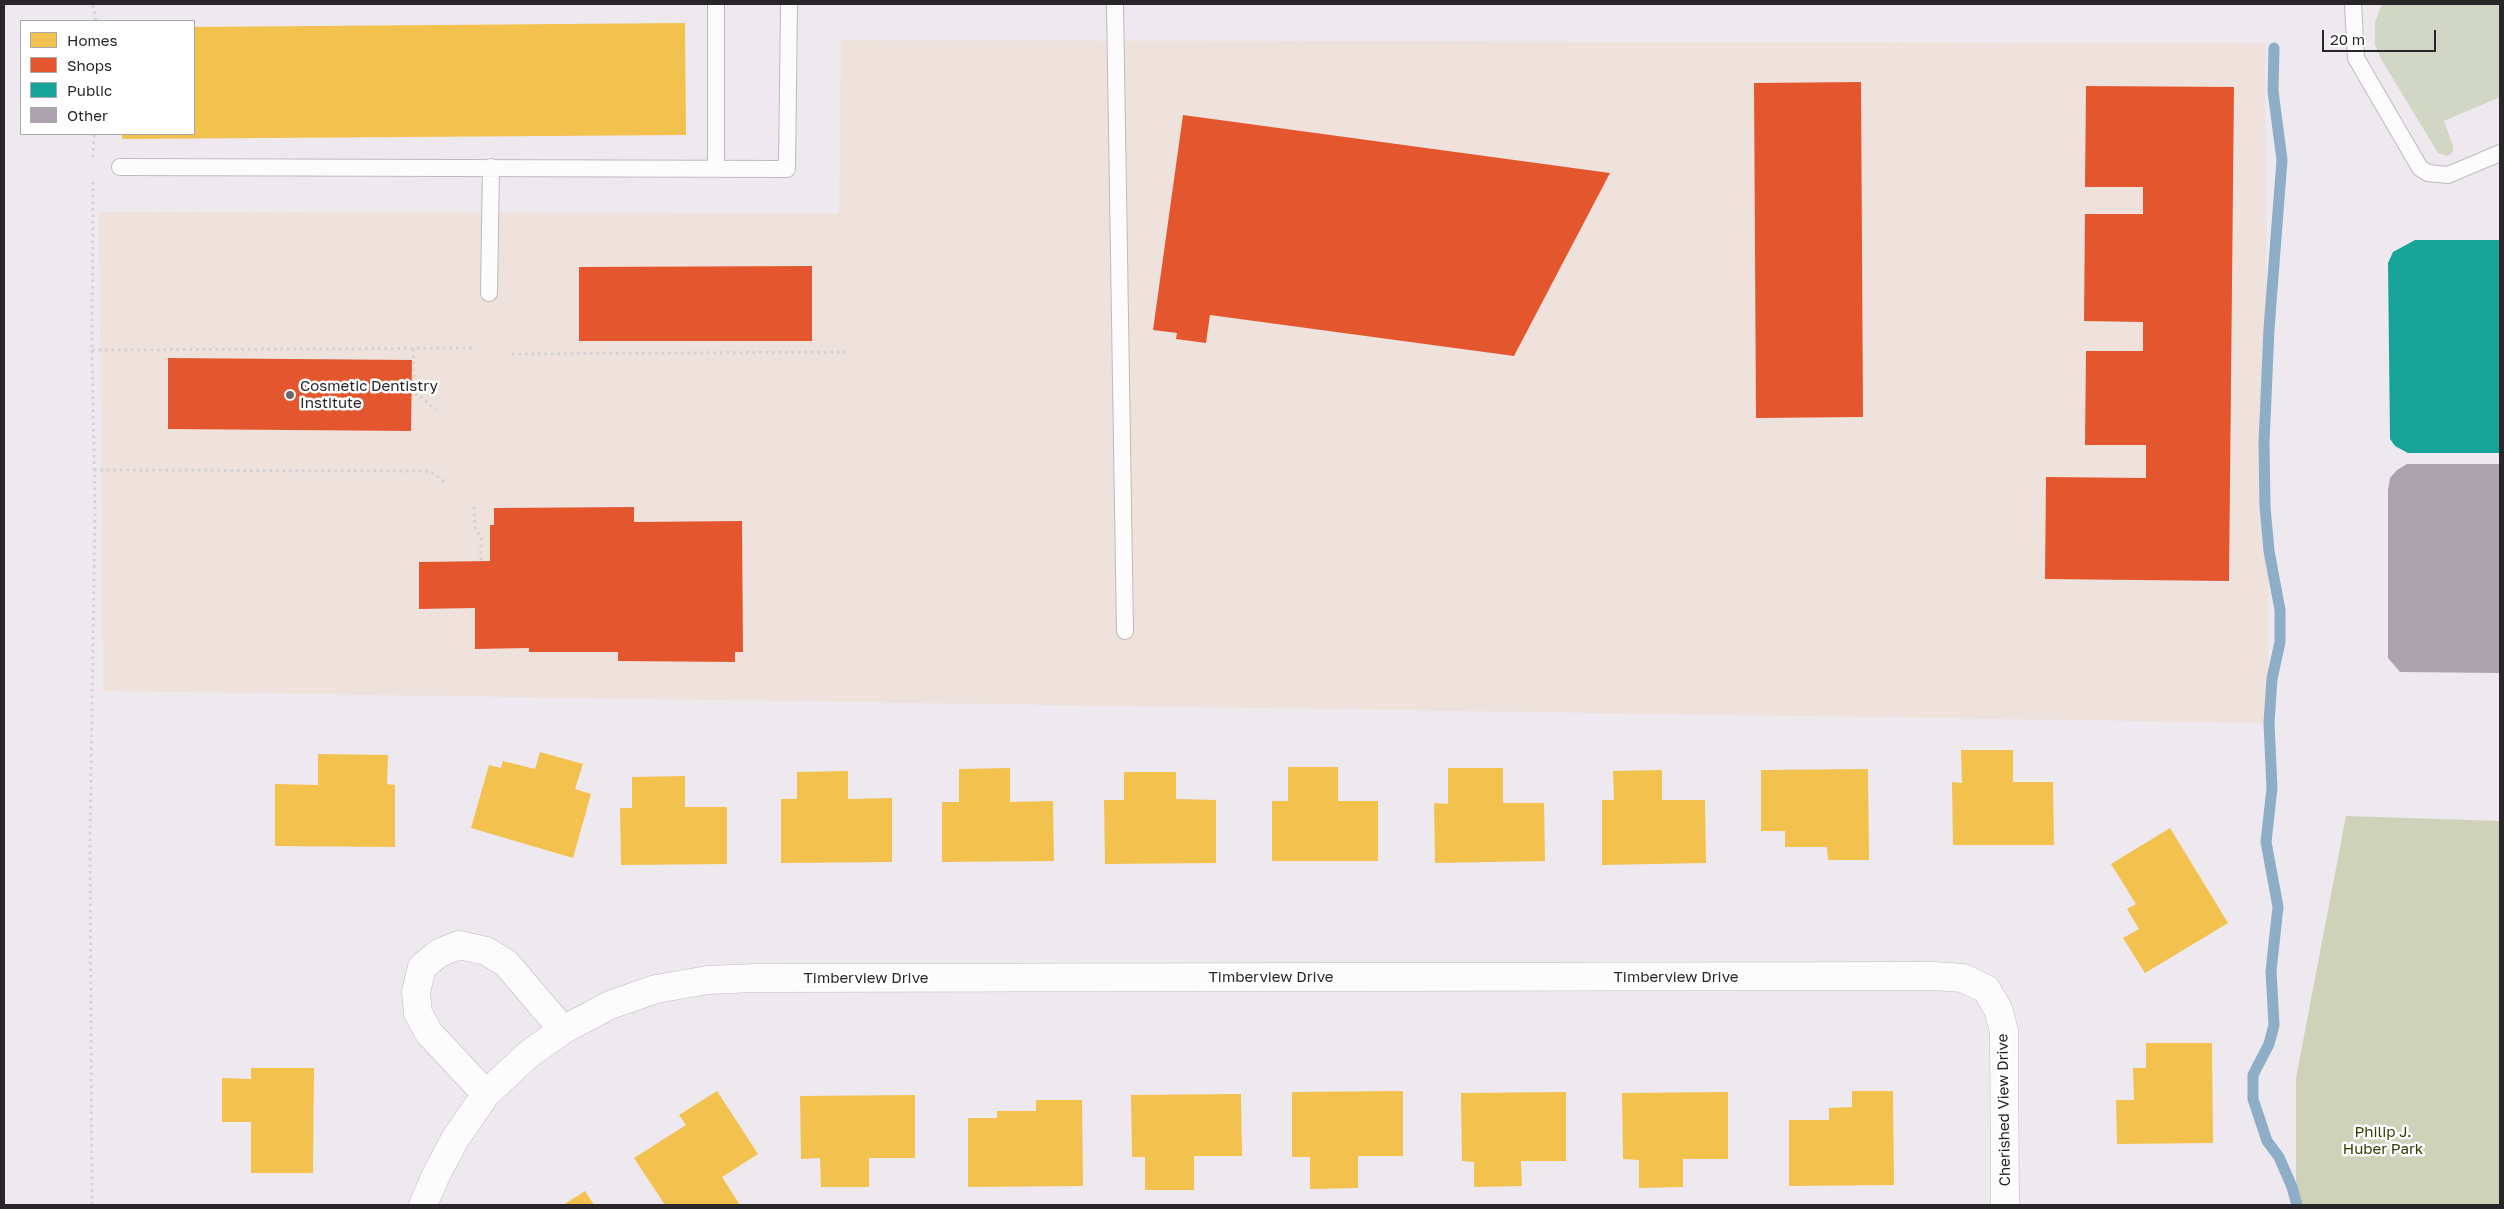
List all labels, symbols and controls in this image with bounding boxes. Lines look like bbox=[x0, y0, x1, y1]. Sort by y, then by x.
legend bbox=[20, 20, 195, 135]
scale bar bbox=[2324, 20, 2438, 52]
text: 20 m bbox=[2330, 30, 2365, 48]
text: Homes bbox=[67, 31, 117, 49]
text: Shops bbox=[67, 56, 112, 74]
text: Public bbox=[67, 81, 112, 99]
text: Other bbox=[67, 106, 108, 124]
place label: Cosmetic Dentistry Institute bbox=[300, 377, 438, 412]
marker: Cosmetic Dentistry Institute bbox=[284, 389, 296, 401]
street label: Timberview Drive bbox=[1209, 968, 1333, 986]
street label: Timberview Drive bbox=[1614, 968, 1738, 986]
street label: Timberview Drive bbox=[804, 969, 928, 987]
street label: Cherished View Drive bbox=[1994, 1034, 2014, 1186]
park label: Philip J. Huber Park bbox=[2343, 1123, 2423, 1158]

